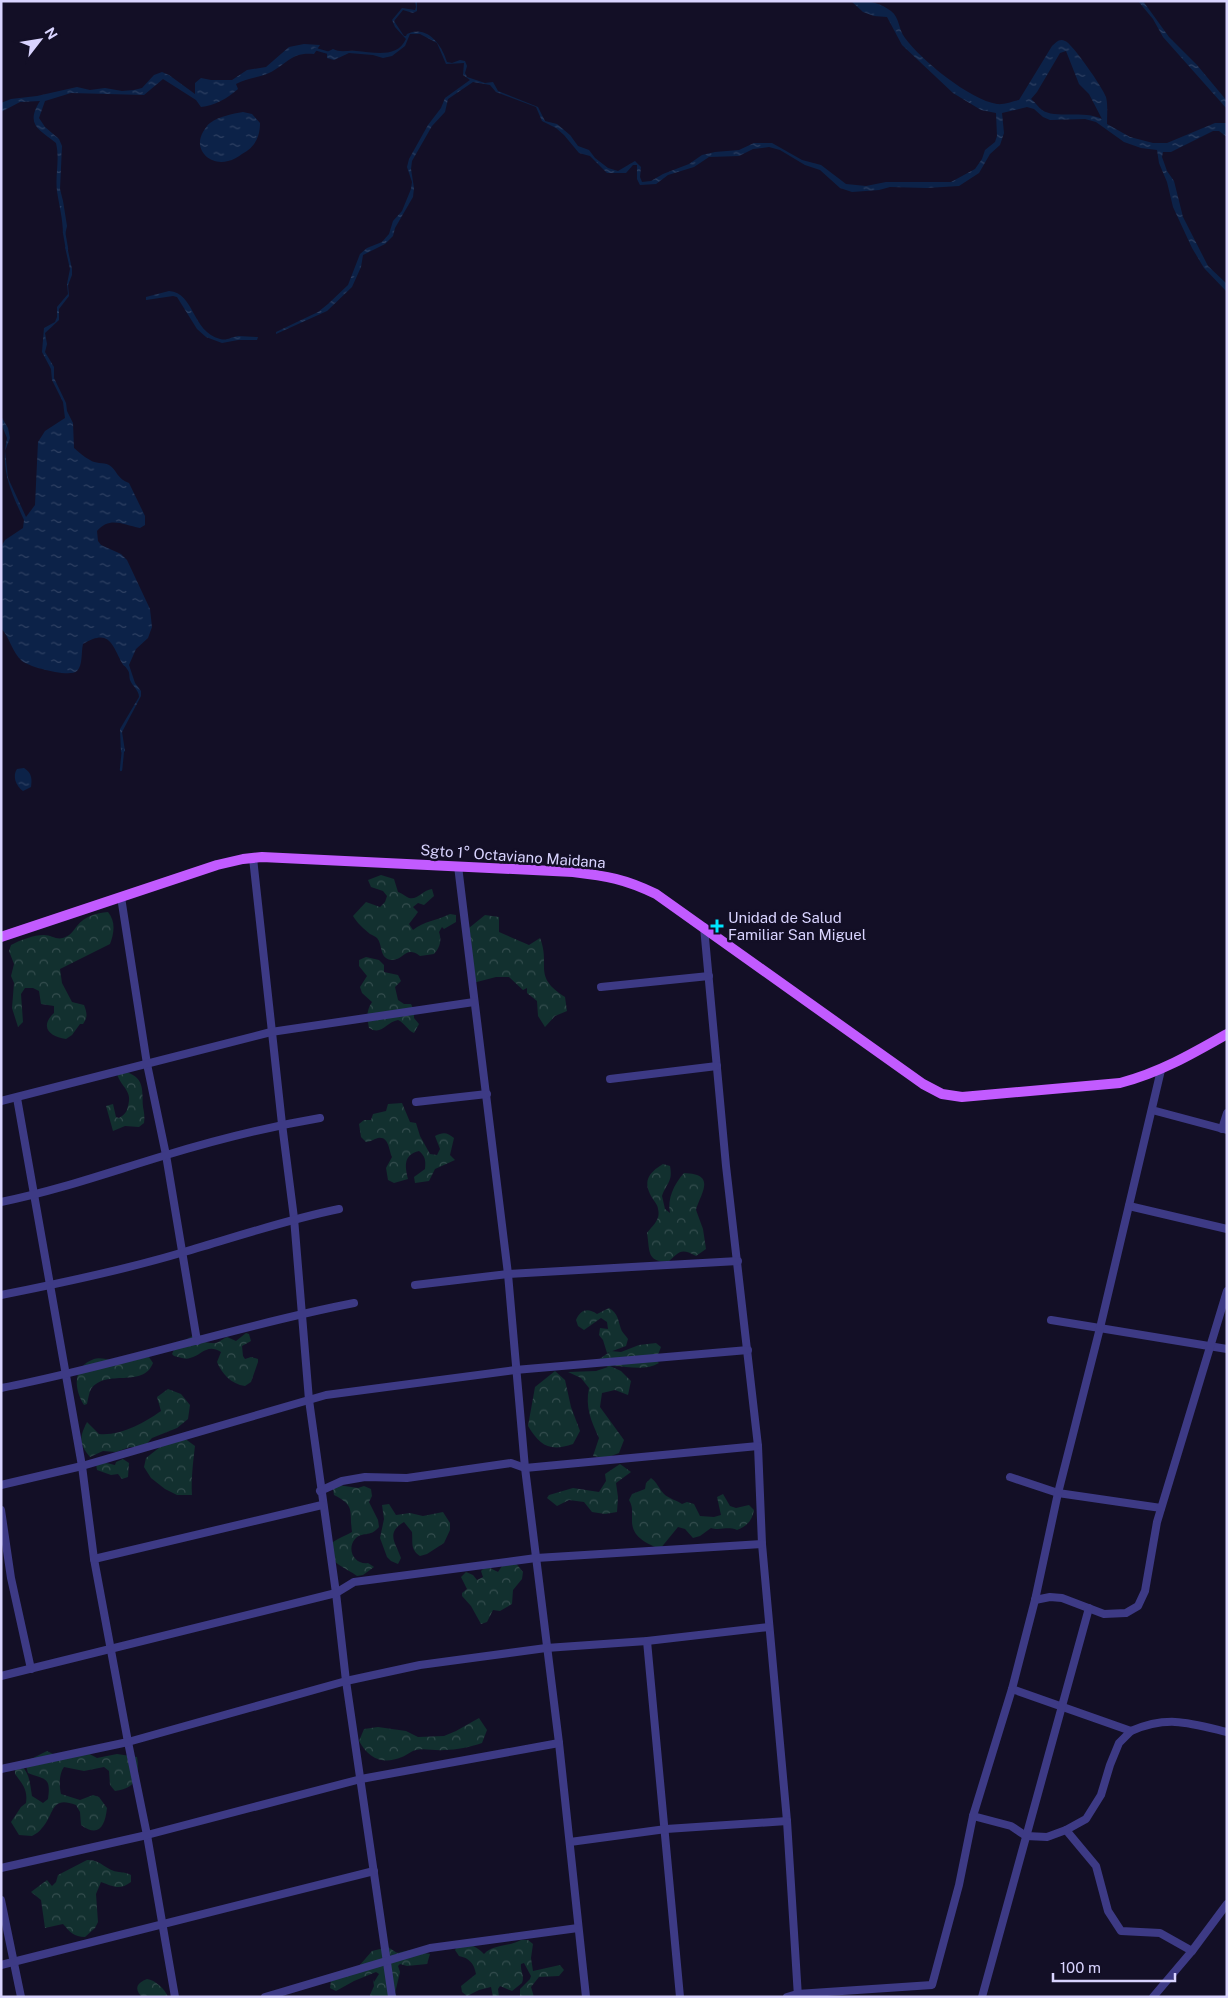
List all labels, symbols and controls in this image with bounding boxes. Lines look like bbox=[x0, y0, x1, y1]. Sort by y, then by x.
north arrow bbox=[15, 15, 65, 65]
text: N bbox=[41, 24, 61, 42]
street label: Sgto 1° Octaviano Maidana bbox=[420, 841, 606, 871]
place label: Unidad de Salud Familiar San Miguel bbox=[728, 909, 866, 943]
marker: Unidad de Salud Familiar San Miguel bbox=[710, 919, 724, 933]
scale bar bbox=[1053, 1950, 1176, 1982]
text: 100 m bbox=[1060, 1959, 1101, 1976]

